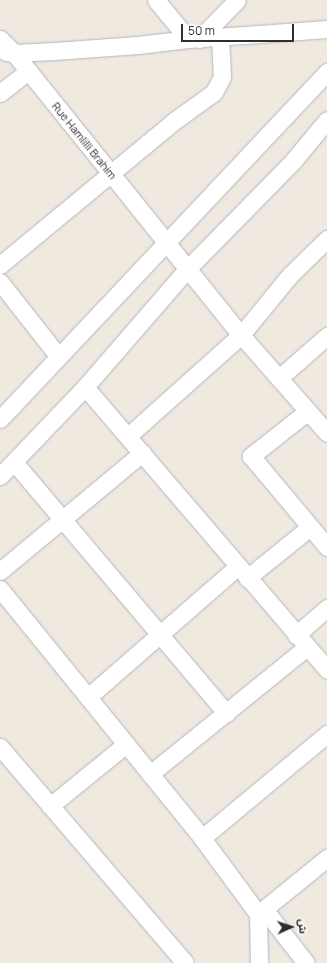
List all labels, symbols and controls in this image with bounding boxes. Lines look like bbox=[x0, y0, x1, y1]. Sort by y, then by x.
scale bar bbox=[183, 16, 296, 42]
text: 50 m bbox=[188, 22, 215, 39]
street label: Rue Hamlilli Brahim bbox=[49, 100, 119, 182]
north arrow bbox=[271, 907, 311, 947]
text: ش bbox=[296, 918, 311, 934]

